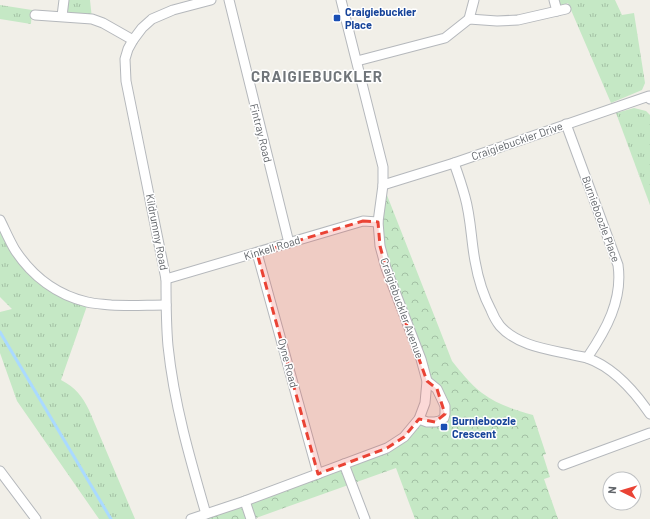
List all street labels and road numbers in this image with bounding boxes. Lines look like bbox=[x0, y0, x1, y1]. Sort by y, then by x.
street label: Fintray Road bbox=[248, 102, 275, 164]
street label: Craigiebuckler Drive bbox=[469, 119, 564, 162]
street label: Burnieboozle Place bbox=[580, 174, 623, 264]
street label: Kildrummy Road bbox=[144, 193, 171, 271]
street label: Kinkell Road bbox=[242, 233, 302, 262]
street label: Craigiebuckler Avenue bbox=[378, 256, 427, 360]
street label: Oyne Road bbox=[276, 337, 301, 389]

